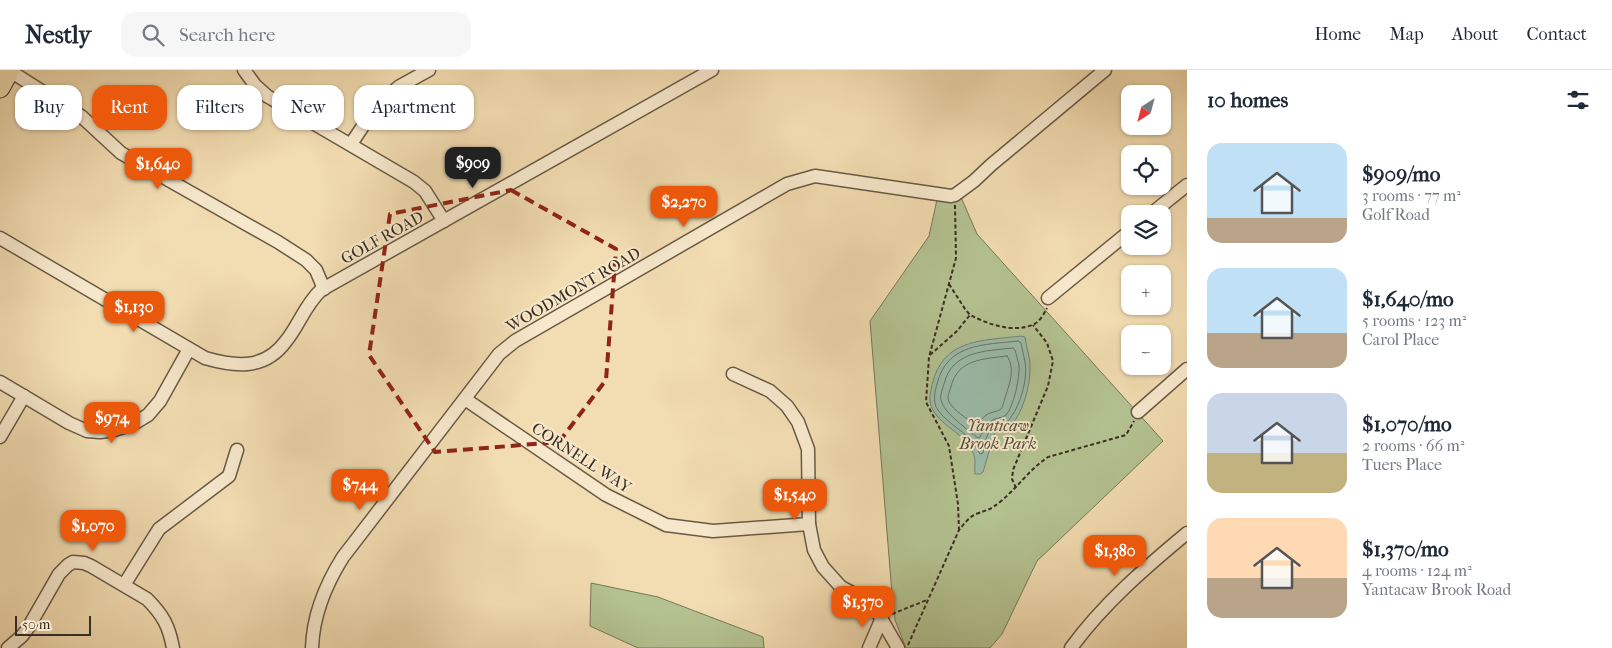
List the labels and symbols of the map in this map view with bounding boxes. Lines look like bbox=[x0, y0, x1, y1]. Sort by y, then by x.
north arrow bbox=[1121, 85, 1171, 135]
pin: $909 bbox=[443, 146, 503, 189]
pin: $1,640 bbox=[117, 148, 199, 190]
pin: $2,270 bbox=[643, 186, 725, 228]
street label: GOLF ROAD bbox=[338, 207, 427, 268]
street label: WOODMONT ROAD bbox=[502, 243, 644, 336]
pin: $1,130 bbox=[93, 290, 175, 333]
pin: $974 bbox=[82, 402, 142, 444]
park label: Yanticaw Brook Park bbox=[958, 416, 1037, 453]
street label: CORNELL WAY bbox=[528, 418, 636, 497]
pin: $744 bbox=[330, 468, 390, 511]
pin: $1,540 bbox=[754, 478, 836, 521]
pin: $1,070 bbox=[52, 510, 134, 552]
pin: $1,380 bbox=[1074, 534, 1156, 577]
pin: $1,370 bbox=[822, 586, 904, 628]
scale bar bbox=[15, 613, 91, 636]

